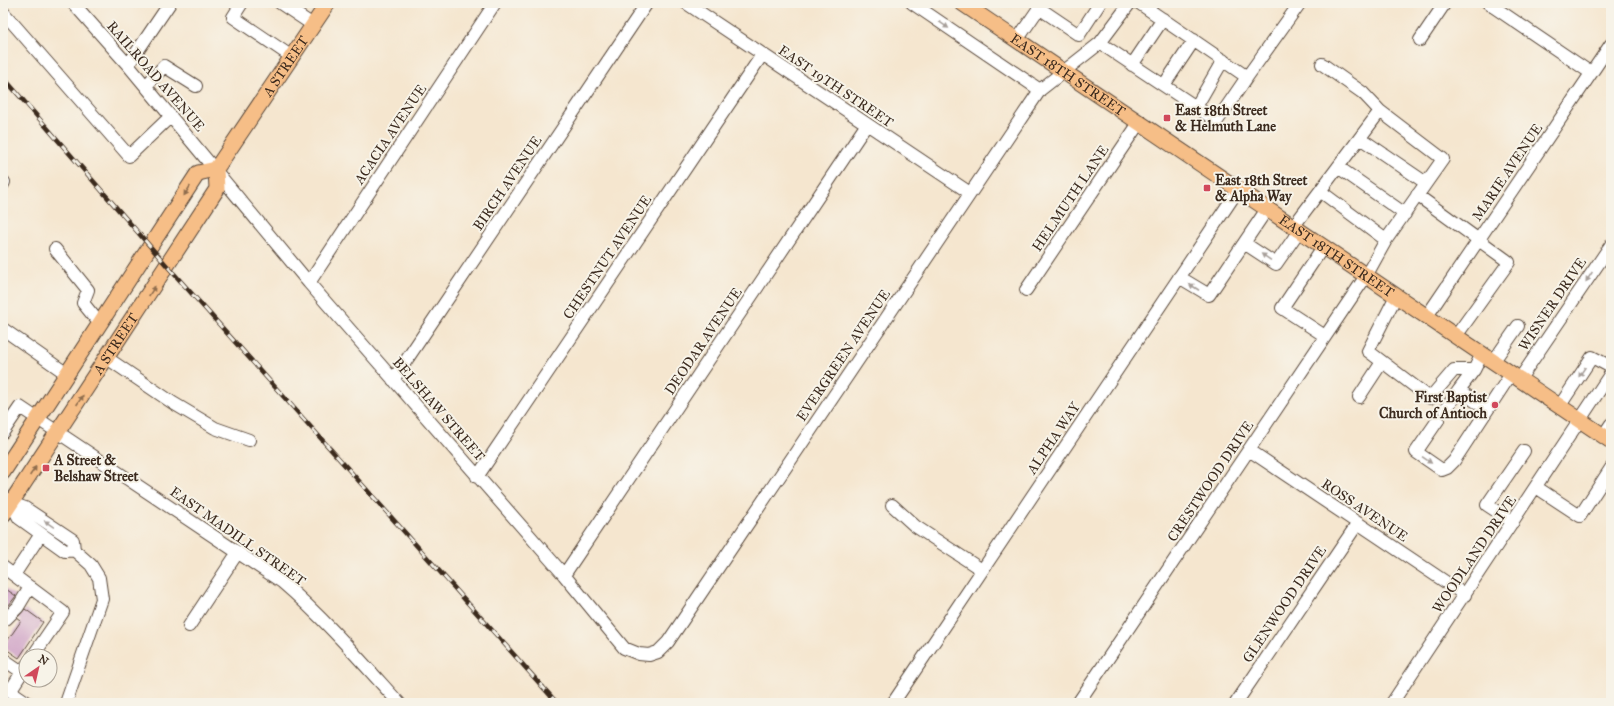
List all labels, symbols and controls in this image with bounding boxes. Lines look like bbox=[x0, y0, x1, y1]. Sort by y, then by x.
street label: RAILROAD AVENUE bbox=[103, 18, 208, 135]
one-way arrow bbox=[939, 21, 949, 29]
street label: EAST 18TH STREET bbox=[1007, 30, 1129, 120]
street label: A STREET bbox=[259, 33, 313, 101]
street label: EAST 19TH STREET bbox=[775, 42, 897, 131]
street label: ACACIA AVENUE bbox=[350, 81, 430, 188]
place label: East 18th Street & Helmuth Lane bbox=[1175, 102, 1276, 135]
marker: East 18th Street & Helmuth Lane bbox=[1162, 113, 1172, 123]
street label: MARIE AVENUE bbox=[1469, 120, 1546, 224]
street label: BIRCH AVENUE bbox=[469, 133, 545, 234]
street label: HELMUTH LANE bbox=[1028, 142, 1112, 255]
place label: East 18th Street & Alpha Way bbox=[1215, 172, 1308, 206]
marker: East 18th Street & Alpha Way bbox=[1202, 183, 1212, 193]
one-way arrow bbox=[183, 185, 190, 197]
street label: CHESTNUT AVENUE bbox=[560, 192, 655, 323]
street label: EAST 18TH STREET bbox=[1276, 211, 1397, 301]
one-way arrow bbox=[1260, 253, 1271, 261]
street label: WISNER DRIVE bbox=[1515, 254, 1590, 354]
one-way arrow bbox=[1585, 272, 1593, 282]
one-way arrow bbox=[1188, 283, 1200, 290]
street label: DEODAR AVENUE bbox=[661, 284, 746, 398]
one-way arrow bbox=[148, 285, 155, 297]
street label: EVERGREEN AVENUE bbox=[793, 286, 894, 424]
street label: A STREET bbox=[89, 310, 142, 379]
street label: BELSHAW STREET bbox=[389, 354, 489, 465]
one-way arrow bbox=[1578, 367, 1586, 377]
place label: First Baptist Church of Antioch bbox=[1379, 389, 1487, 422]
one-way arrow bbox=[76, 395, 84, 405]
street label: ALPHA WAY bbox=[1023, 398, 1084, 478]
marker: First Baptist Church of Antioch bbox=[1490, 400, 1500, 410]
street label: CRESTWOOD DRIVE bbox=[1164, 418, 1257, 545]
place label: A Street & Belshaw Street bbox=[53, 452, 139, 485]
one-way arrow bbox=[1422, 456, 1432, 464]
marker: A Street & Belshaw Street bbox=[41, 463, 51, 473]
one-way arrow bbox=[29, 465, 37, 476]
street label: ROSS AVENUE bbox=[1318, 475, 1411, 546]
street label: EAST MADILL STREET bbox=[167, 483, 309, 590]
street label: WOODLAND DRIVE bbox=[1429, 492, 1520, 616]
one-way arrow bbox=[44, 520, 54, 528]
street label: GLENWOOD DRIVE bbox=[1239, 543, 1330, 666]
north arrow bbox=[18, 648, 58, 688]
text: N bbox=[36, 652, 51, 668]

